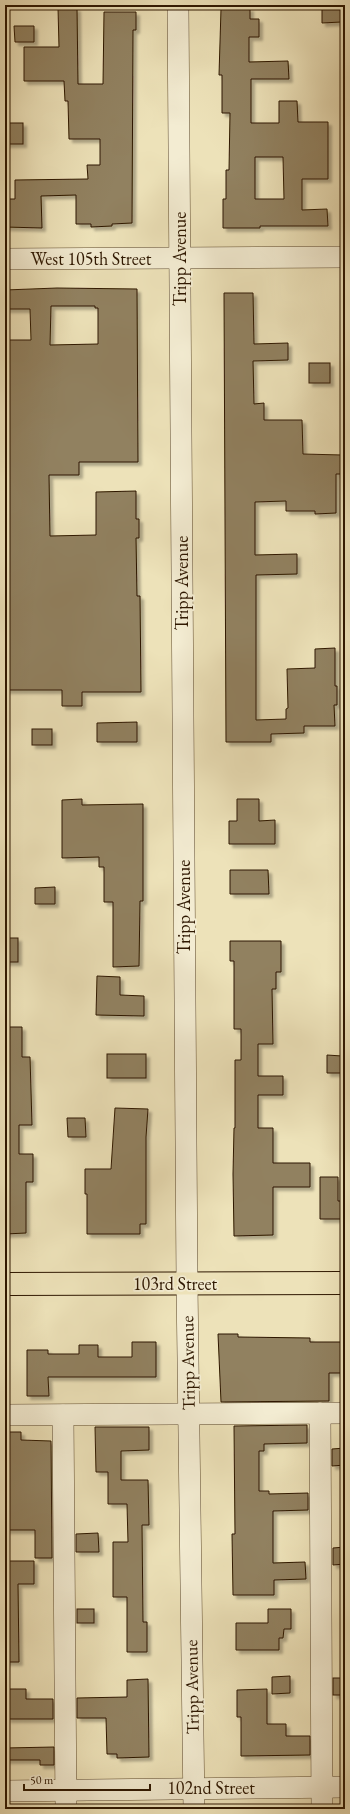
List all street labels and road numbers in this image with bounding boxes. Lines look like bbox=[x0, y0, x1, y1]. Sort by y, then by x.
street label: Tripp Avenue bbox=[168, 212, 191, 306]
street label: West 105th Street bbox=[31, 247, 152, 270]
street label: Tripp Avenue bbox=[170, 536, 193, 630]
street label: Tripp Avenue bbox=[172, 860, 195, 954]
street label: 103rd Street bbox=[133, 1272, 217, 1295]
street label: Tripp Avenue bbox=[175, 1315, 200, 1411]
street label: Tripp Avenue bbox=[179, 1639, 204, 1735]
street label: 102nd Street bbox=[167, 1776, 255, 1799]

